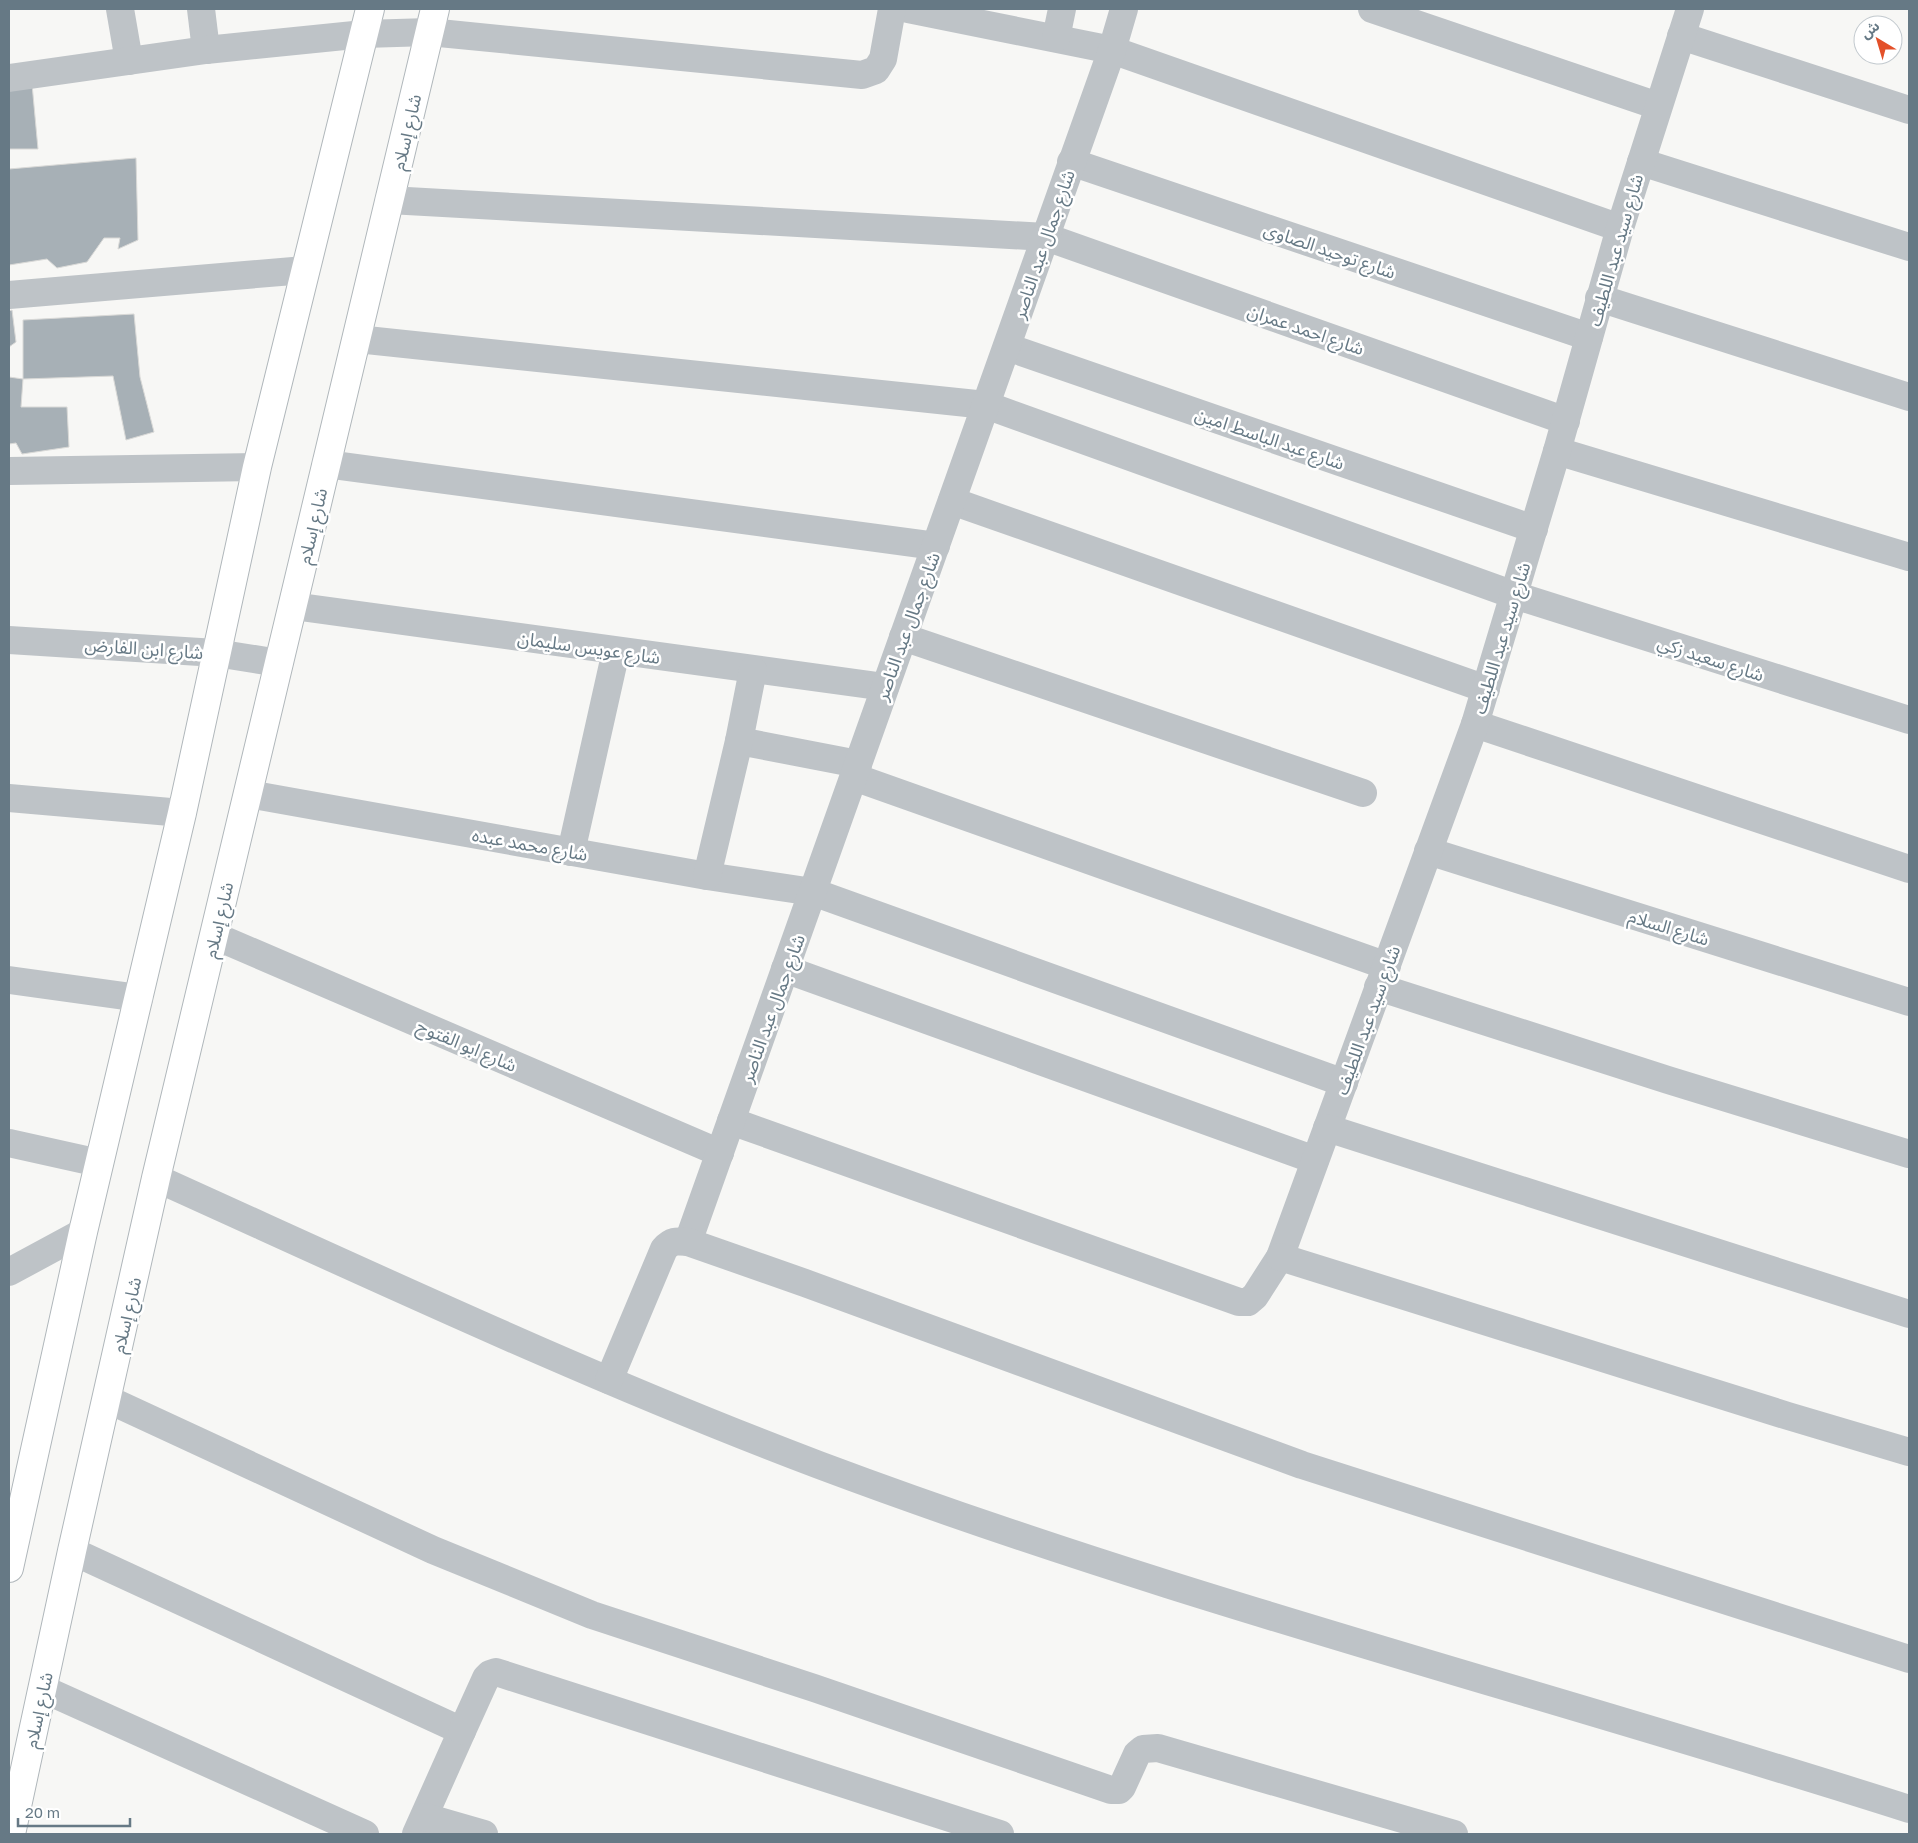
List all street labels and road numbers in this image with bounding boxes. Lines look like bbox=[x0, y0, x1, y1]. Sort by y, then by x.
street label: شارع إسلام bbox=[387, 92, 429, 173]
street label: شارع جمال عبد الناصر bbox=[1007, 167, 1083, 324]
street label: شارع سيد عبد اللطيف bbox=[1583, 171, 1651, 330]
street label: شارع توحيد الصاوى bbox=[1260, 217, 1399, 287]
street label: شارع احمد عمران bbox=[1244, 299, 1367, 363]
street label: شارع عبد الباسط امين bbox=[1191, 402, 1348, 478]
street label: شارع إسلام bbox=[293, 486, 335, 567]
street label: شارع جمال عبد الناصر bbox=[870, 549, 948, 705]
street label: شارع سيد عبد اللطيف bbox=[1467, 560, 1538, 718]
street label: شارع عويس سليمان bbox=[516, 626, 662, 672]
street label: شارع سعيد زكي bbox=[1654, 630, 1767, 689]
street label: شارع ابن الفارض bbox=[84, 633, 204, 667]
street label: شارع محمد عبده bbox=[470, 823, 590, 869]
street label: شارع إسلام bbox=[199, 880, 241, 961]
street label: شارع السلام bbox=[1625, 904, 1712, 954]
street label: شارع جمال عبد الناصر bbox=[735, 931, 813, 1087]
street label: شارع سيد عبد اللطيف bbox=[1330, 942, 1408, 1099]
street label: شارع ابو الفتوح bbox=[412, 1014, 520, 1080]
street label: شارع إسلام bbox=[107, 1275, 149, 1356]
street label: شارع إسلام bbox=[19, 1670, 61, 1751]

